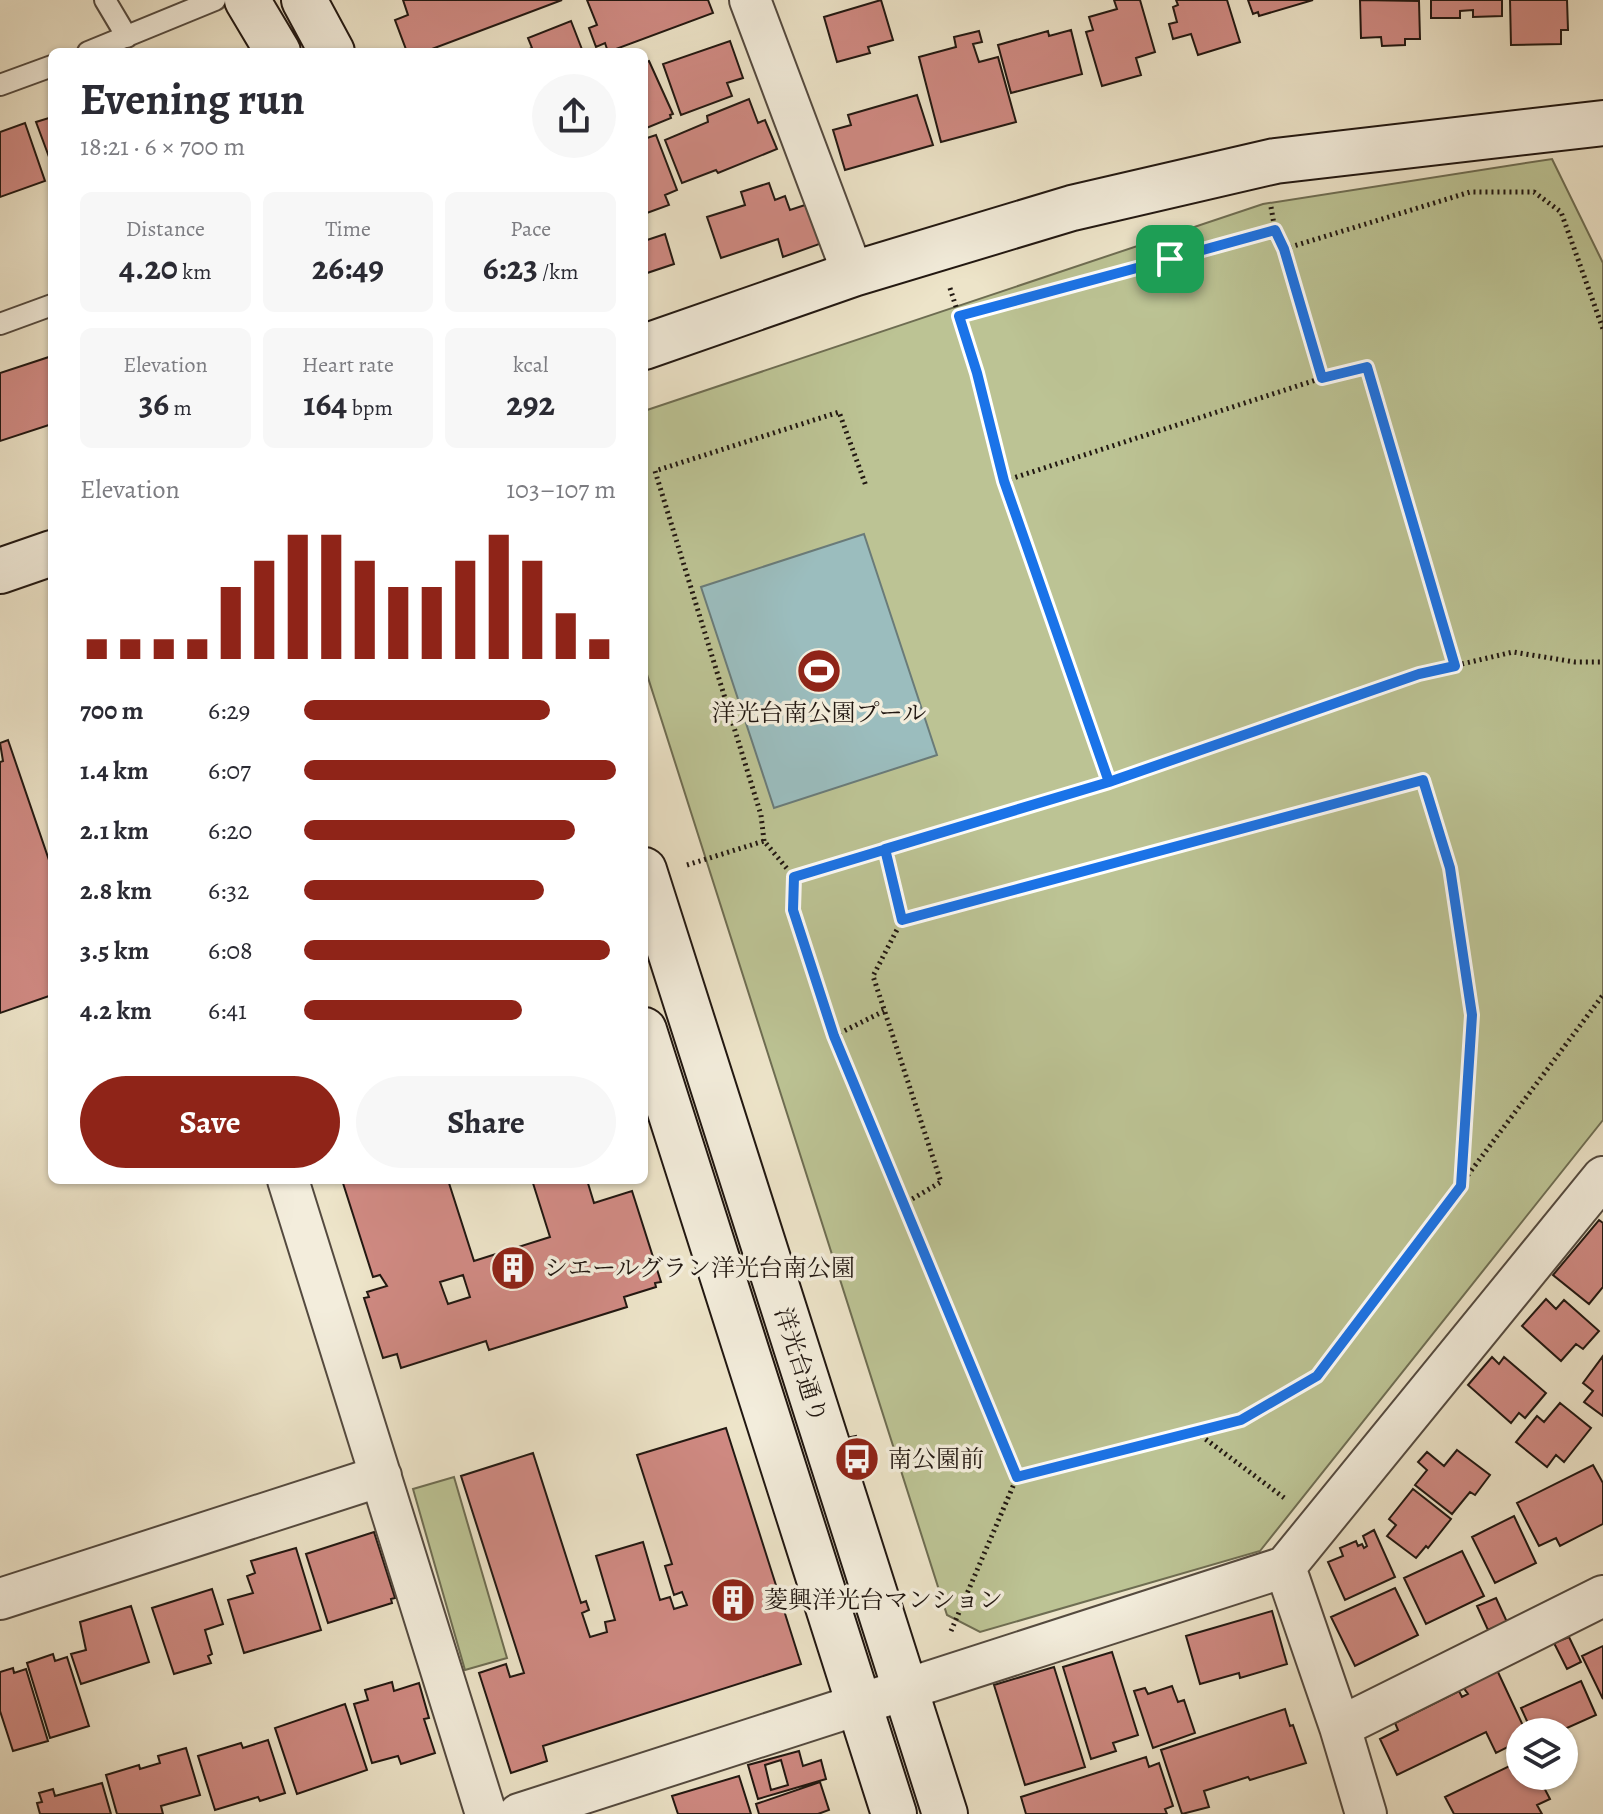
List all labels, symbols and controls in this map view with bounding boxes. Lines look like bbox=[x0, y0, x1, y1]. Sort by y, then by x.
text: Evening run bbox=[80, 69, 305, 129]
button: share bbox=[532, 74, 616, 158]
text: 18:21 · 6 × 700 m bbox=[80, 129, 245, 164]
text: Distance bbox=[126, 214, 205, 244]
text: Time bbox=[325, 214, 371, 244]
text: Pace bbox=[510, 214, 551, 244]
pin bbox=[1136, 225, 1204, 293]
icon: arrive bbox=[1148, 237, 1192, 281]
text: 4.20 bbox=[119, 244, 178, 291]
text: 26:49 bbox=[312, 244, 384, 291]
text: 6:23 bbox=[483, 244, 538, 291]
text: km bbox=[178, 257, 212, 287]
text: /km bbox=[538, 257, 579, 287]
text: Elevation bbox=[123, 350, 208, 380]
text: Heart rate bbox=[302, 350, 394, 380]
text: kcal bbox=[513, 350, 548, 380]
text: 36 bbox=[139, 380, 169, 427]
text: 164 bbox=[303, 380, 347, 427]
text: 292 bbox=[506, 380, 555, 427]
text: m bbox=[169, 393, 192, 423]
text: bpm bbox=[347, 393, 393, 423]
text: Elevation bbox=[80, 472, 180, 507]
text: 103–107 m bbox=[506, 472, 616, 507]
sports icon: 洋光台南公園プール bbox=[795, 647, 843, 695]
text: 700 m bbox=[80, 693, 144, 728]
text: 6:29 bbox=[208, 693, 250, 728]
place label: 洋光台南公園プール bbox=[712, 697, 926, 729]
text: 1.4 km bbox=[80, 753, 148, 788]
text: 6:07 bbox=[208, 753, 251, 788]
text: 2.1 km bbox=[80, 813, 149, 848]
text: 6:20 bbox=[208, 813, 252, 848]
text: 2.8 km bbox=[80, 873, 152, 908]
text: 6:32 bbox=[208, 873, 249, 908]
text: 3.5 km bbox=[80, 933, 149, 968]
text: 6:08 bbox=[208, 933, 253, 968]
text: 4.2 km bbox=[80, 993, 152, 1028]
text: 6:41 bbox=[208, 993, 247, 1028]
button: Save bbox=[80, 1076, 340, 1168]
button: Share bbox=[356, 1076, 616, 1168]
building icon: シエールグラン洋光台南公園 bbox=[489, 1244, 537, 1292]
place label: シエールグラン洋光台南公園 bbox=[544, 1252, 855, 1284]
street label: 洋光台通り bbox=[767, 1303, 835, 1427]
bus stop icon: 南公園前 bbox=[833, 1435, 881, 1483]
place label: 南公園前 bbox=[888, 1443, 984, 1475]
building icon: 菱興洋光台マンション bbox=[709, 1576, 757, 1624]
place label: 菱興洋光台マンション bbox=[764, 1584, 1003, 1616]
map controls bbox=[1506, 1718, 1578, 1790]
button: layers bbox=[1506, 1718, 1578, 1790]

